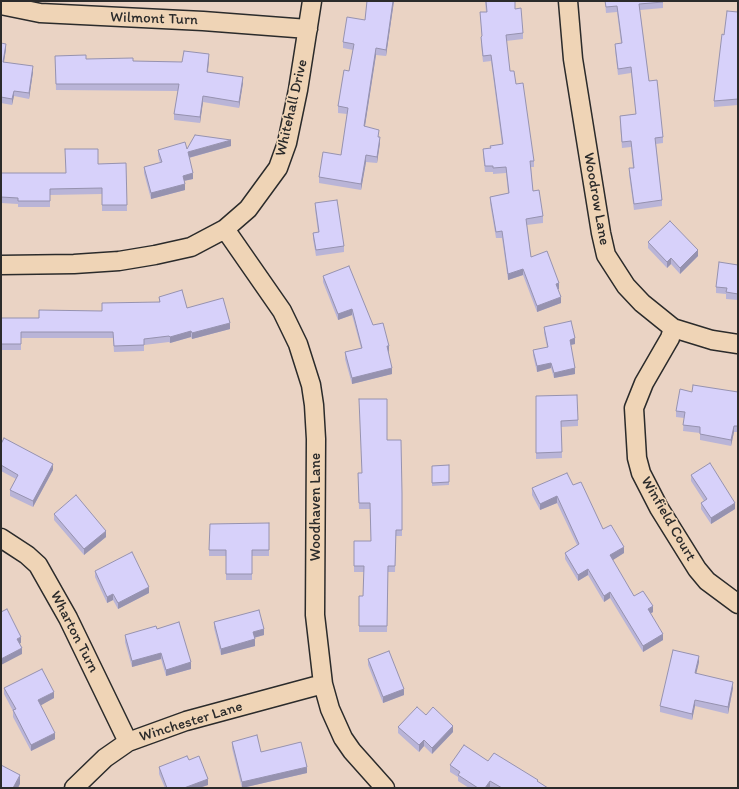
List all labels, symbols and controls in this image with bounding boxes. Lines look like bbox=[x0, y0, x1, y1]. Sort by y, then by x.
street label: Wilmont Turn bbox=[110, 8, 198, 30]
street label: Whitehall Drive bbox=[272, 58, 312, 158]
street label: Woodrow Lane bbox=[579, 151, 613, 247]
street label: Woodhaven Lane bbox=[307, 453, 325, 561]
street label: Winfield Court bbox=[637, 474, 699, 564]
street label: Wharton Turn bbox=[46, 588, 102, 676]
street label: Winchester Lane bbox=[137, 698, 245, 746]

